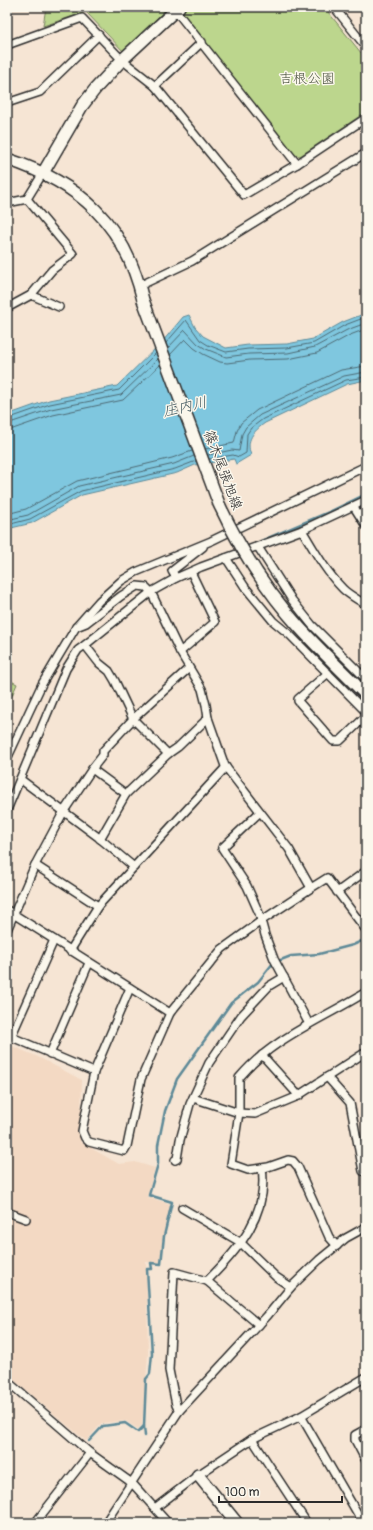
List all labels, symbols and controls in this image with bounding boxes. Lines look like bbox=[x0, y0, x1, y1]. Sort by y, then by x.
park label: 吉根公園 bbox=[279, 70, 335, 87]
water label: 庄内川 bbox=[161, 393, 209, 421]
street label: 篠木尾張旭線 bbox=[200, 428, 246, 512]
scale bar bbox=[219, 1478, 342, 1504]
text: 100 m bbox=[225, 1485, 260, 1500]

